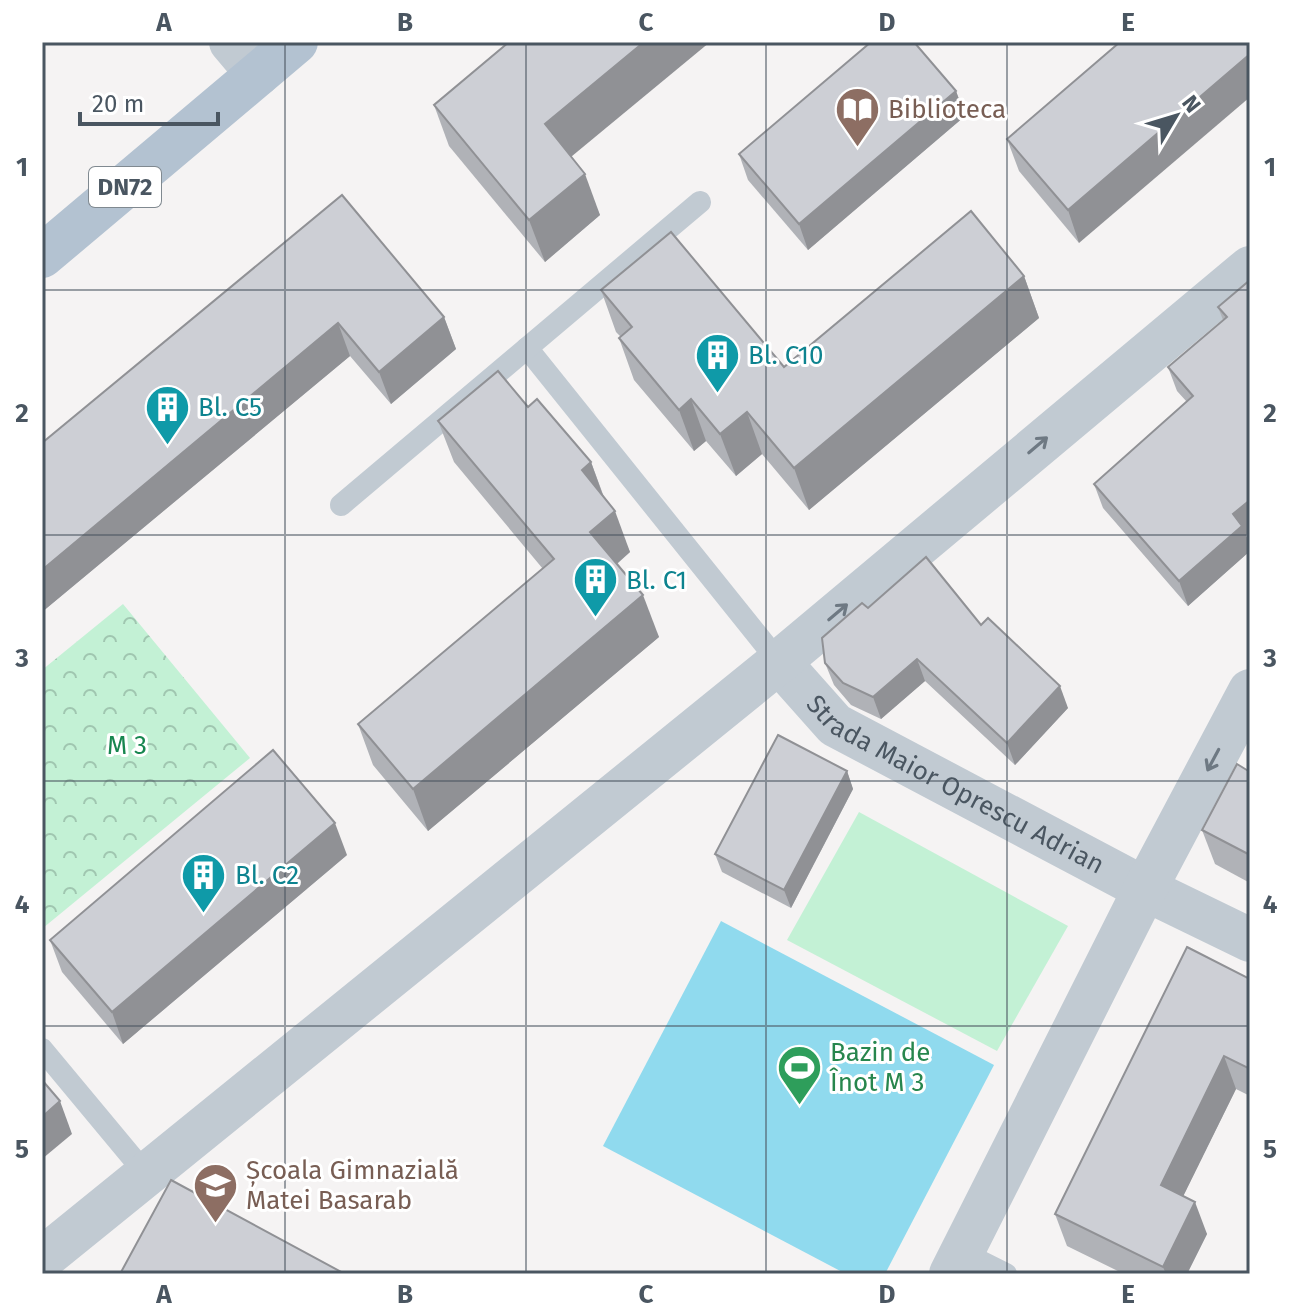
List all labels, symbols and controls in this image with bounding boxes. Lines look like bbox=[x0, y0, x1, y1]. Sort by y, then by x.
text: A bbox=[155, 7, 172, 38]
text: B bbox=[397, 7, 413, 38]
text: C bbox=[639, 7, 654, 38]
text: D bbox=[879, 7, 896, 38]
text: E bbox=[1121, 7, 1135, 38]
scale bar bbox=[80, 76, 218, 126]
north arrow bbox=[1136, 76, 1216, 156]
library icon: Biblioteca bbox=[833, 85, 881, 148]
text: 20 m bbox=[92, 90, 144, 118]
text: N bbox=[1176, 90, 1206, 118]
place label: Biblioteca bbox=[888, 94, 1006, 125]
text: 1 bbox=[16, 152, 28, 183]
text: 1 bbox=[1264, 152, 1276, 183]
road number: DN72 bbox=[89, 167, 161, 207]
building icon: Bl. C10 bbox=[693, 331, 741, 394]
place label: Bl. C10 bbox=[748, 340, 824, 371]
building icon: Bl. C5 bbox=[143, 383, 191, 446]
place label: Bl. C5 bbox=[198, 392, 262, 423]
text: 2 bbox=[15, 398, 29, 429]
text: 2 bbox=[1263, 398, 1277, 429]
one-way arrow bbox=[1027, 436, 1048, 454]
building icon: Bl. C1 bbox=[571, 556, 619, 619]
place label: Bl. C1 bbox=[626, 565, 687, 596]
one-way arrow bbox=[828, 603, 848, 621]
text: 3 bbox=[14, 643, 29, 674]
text: 3 bbox=[1262, 643, 1277, 674]
street label: Strada Maior Oprescu Adrian bbox=[800, 689, 1110, 881]
park label: M 3 bbox=[107, 730, 147, 761]
one-way arrow bbox=[1205, 748, 1221, 771]
building icon: Bl. C2 bbox=[180, 851, 228, 914]
place label: Bl. C2 bbox=[235, 860, 299, 891]
text: 4 bbox=[15, 889, 30, 920]
text: 4 bbox=[1263, 889, 1278, 920]
place label: Bazin de Înot M 3 bbox=[829, 1037, 931, 1098]
sports icon: Bazin de Înot M 3 bbox=[775, 1043, 823, 1106]
text: 5 bbox=[15, 1134, 29, 1165]
text: 5 bbox=[1263, 1134, 1277, 1165]
place label: Școala Gimnazială Matei Basarab bbox=[246, 1155, 459, 1216]
school or university icon: Școala Gimnazială Matei Basarab bbox=[191, 1161, 239, 1224]
text: A bbox=[155, 1279, 172, 1310]
text: B bbox=[397, 1279, 413, 1310]
text: C bbox=[639, 1279, 654, 1310]
text: D bbox=[879, 1279, 896, 1310]
text: E bbox=[1121, 1279, 1135, 1310]

